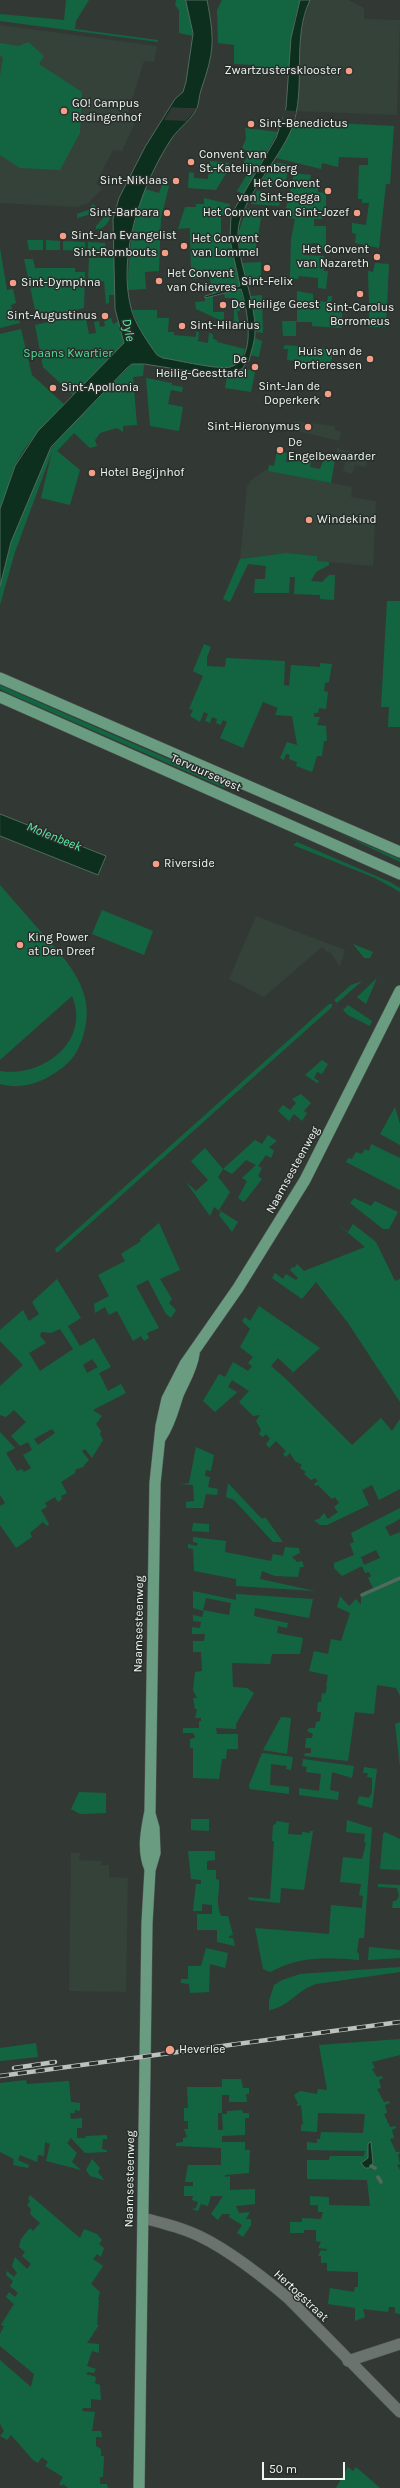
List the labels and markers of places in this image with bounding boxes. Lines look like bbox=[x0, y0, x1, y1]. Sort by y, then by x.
place label: Zwartzustersklooster bbox=[225, 64, 341, 78]
marker: Zwartzustersklooster bbox=[344, 66, 354, 76]
place label: GO! Campus Redingenhof bbox=[72, 97, 142, 125]
marker: GO! Campus Redingenhof bbox=[59, 106, 69, 116]
place label: Sint-Benedictus bbox=[259, 117, 348, 131]
marker: Sint-Benedictus bbox=[246, 119, 256, 129]
place label: Convent van St.-Katelijnenberg bbox=[199, 148, 297, 176]
marker: Convent van St.-Katelijnenberg bbox=[186, 157, 196, 167]
place label: Sint-Niklaas bbox=[100, 174, 168, 188]
marker: Sint-Niklaas bbox=[171, 176, 181, 186]
place label: Het Convent van Sint-Begga bbox=[237, 177, 320, 205]
marker: Het Convent van Sint-Begga bbox=[323, 186, 333, 196]
place label: Sint-Barbara bbox=[89, 206, 159, 220]
place label: Het Convent van Sint-Jozef bbox=[203, 206, 349, 220]
marker: Sint-Barbara bbox=[162, 208, 172, 218]
marker: Het Convent van Sint-Jozef bbox=[352, 208, 362, 218]
place label: Sint-Jan Evangelist bbox=[71, 229, 177, 243]
marker: Sint-Jan Evangelist bbox=[58, 231, 68, 241]
place label: Het Convent van Lommel bbox=[192, 232, 259, 260]
marker: Het Convent van Lommel bbox=[179, 241, 189, 251]
place label: Het Convent van Nazareth bbox=[297, 243, 369, 271]
place label: Sint-Rombouts bbox=[73, 246, 157, 260]
marker: Sint-Rombouts bbox=[160, 248, 170, 258]
marker: Het Convent van Nazareth bbox=[372, 252, 382, 262]
marker: Sint-Felix bbox=[262, 263, 272, 273]
place label: Het Convent van Chievres bbox=[167, 267, 237, 295]
place label: Sint-Felix bbox=[241, 275, 293, 289]
place label: Sint-Dymphna bbox=[21, 276, 101, 290]
marker: Het Convent van Chievres bbox=[154, 276, 164, 286]
marker: Sint-Dymphna bbox=[8, 278, 18, 288]
marker: Sint-Carolus Borromeus bbox=[355, 289, 365, 299]
place label: De Heilige Geest bbox=[231, 298, 319, 312]
marker: De Heilige Geest bbox=[218, 300, 228, 310]
place label: Sint-Carolus Borromeus bbox=[326, 301, 394, 329]
place label: Sint-Augustinus bbox=[7, 309, 97, 323]
marker: Sint-Augustinus bbox=[100, 311, 110, 321]
place label: Sint-Hilarius bbox=[190, 319, 260, 333]
marker: Sint-Hilarius bbox=[177, 321, 187, 331]
place label: Huis van de Portieressen bbox=[294, 345, 362, 373]
place label: De Heilig-Geesttafel bbox=[156, 353, 247, 381]
marker: Huis van de Portieressen bbox=[365, 354, 375, 364]
marker: De Heilig-Geesttafel bbox=[250, 362, 260, 372]
place label: Sint-Jan de Doperkerk bbox=[258, 380, 320, 408]
place label: Sint-Apollonia bbox=[61, 381, 139, 395]
marker: Sint-Apollonia bbox=[48, 383, 58, 393]
marker: Sint-Jan de Doperkerk bbox=[323, 389, 333, 399]
place label: Sint-Hieronymus bbox=[207, 420, 300, 434]
marker: Sint-Hieronymus bbox=[303, 422, 313, 432]
place label: De Engelbewaarder bbox=[288, 436, 375, 464]
marker: De Engelbewaarder bbox=[275, 445, 285, 455]
place label: Hotel Begijnhof bbox=[100, 466, 184, 480]
marker: Hotel Begijnhof bbox=[87, 468, 97, 478]
place label: Windekind bbox=[317, 513, 377, 527]
marker: Windekind bbox=[304, 515, 314, 525]
place label: Riverside bbox=[164, 857, 215, 871]
marker: Riverside bbox=[151, 859, 161, 869]
place label: King Power at Den Dreef bbox=[28, 931, 95, 959]
marker: King Power at Den Dreef bbox=[15, 940, 25, 950]
place label: Heverlee bbox=[179, 2043, 225, 2057]
marker: Heverlee bbox=[164, 2044, 176, 2056]

